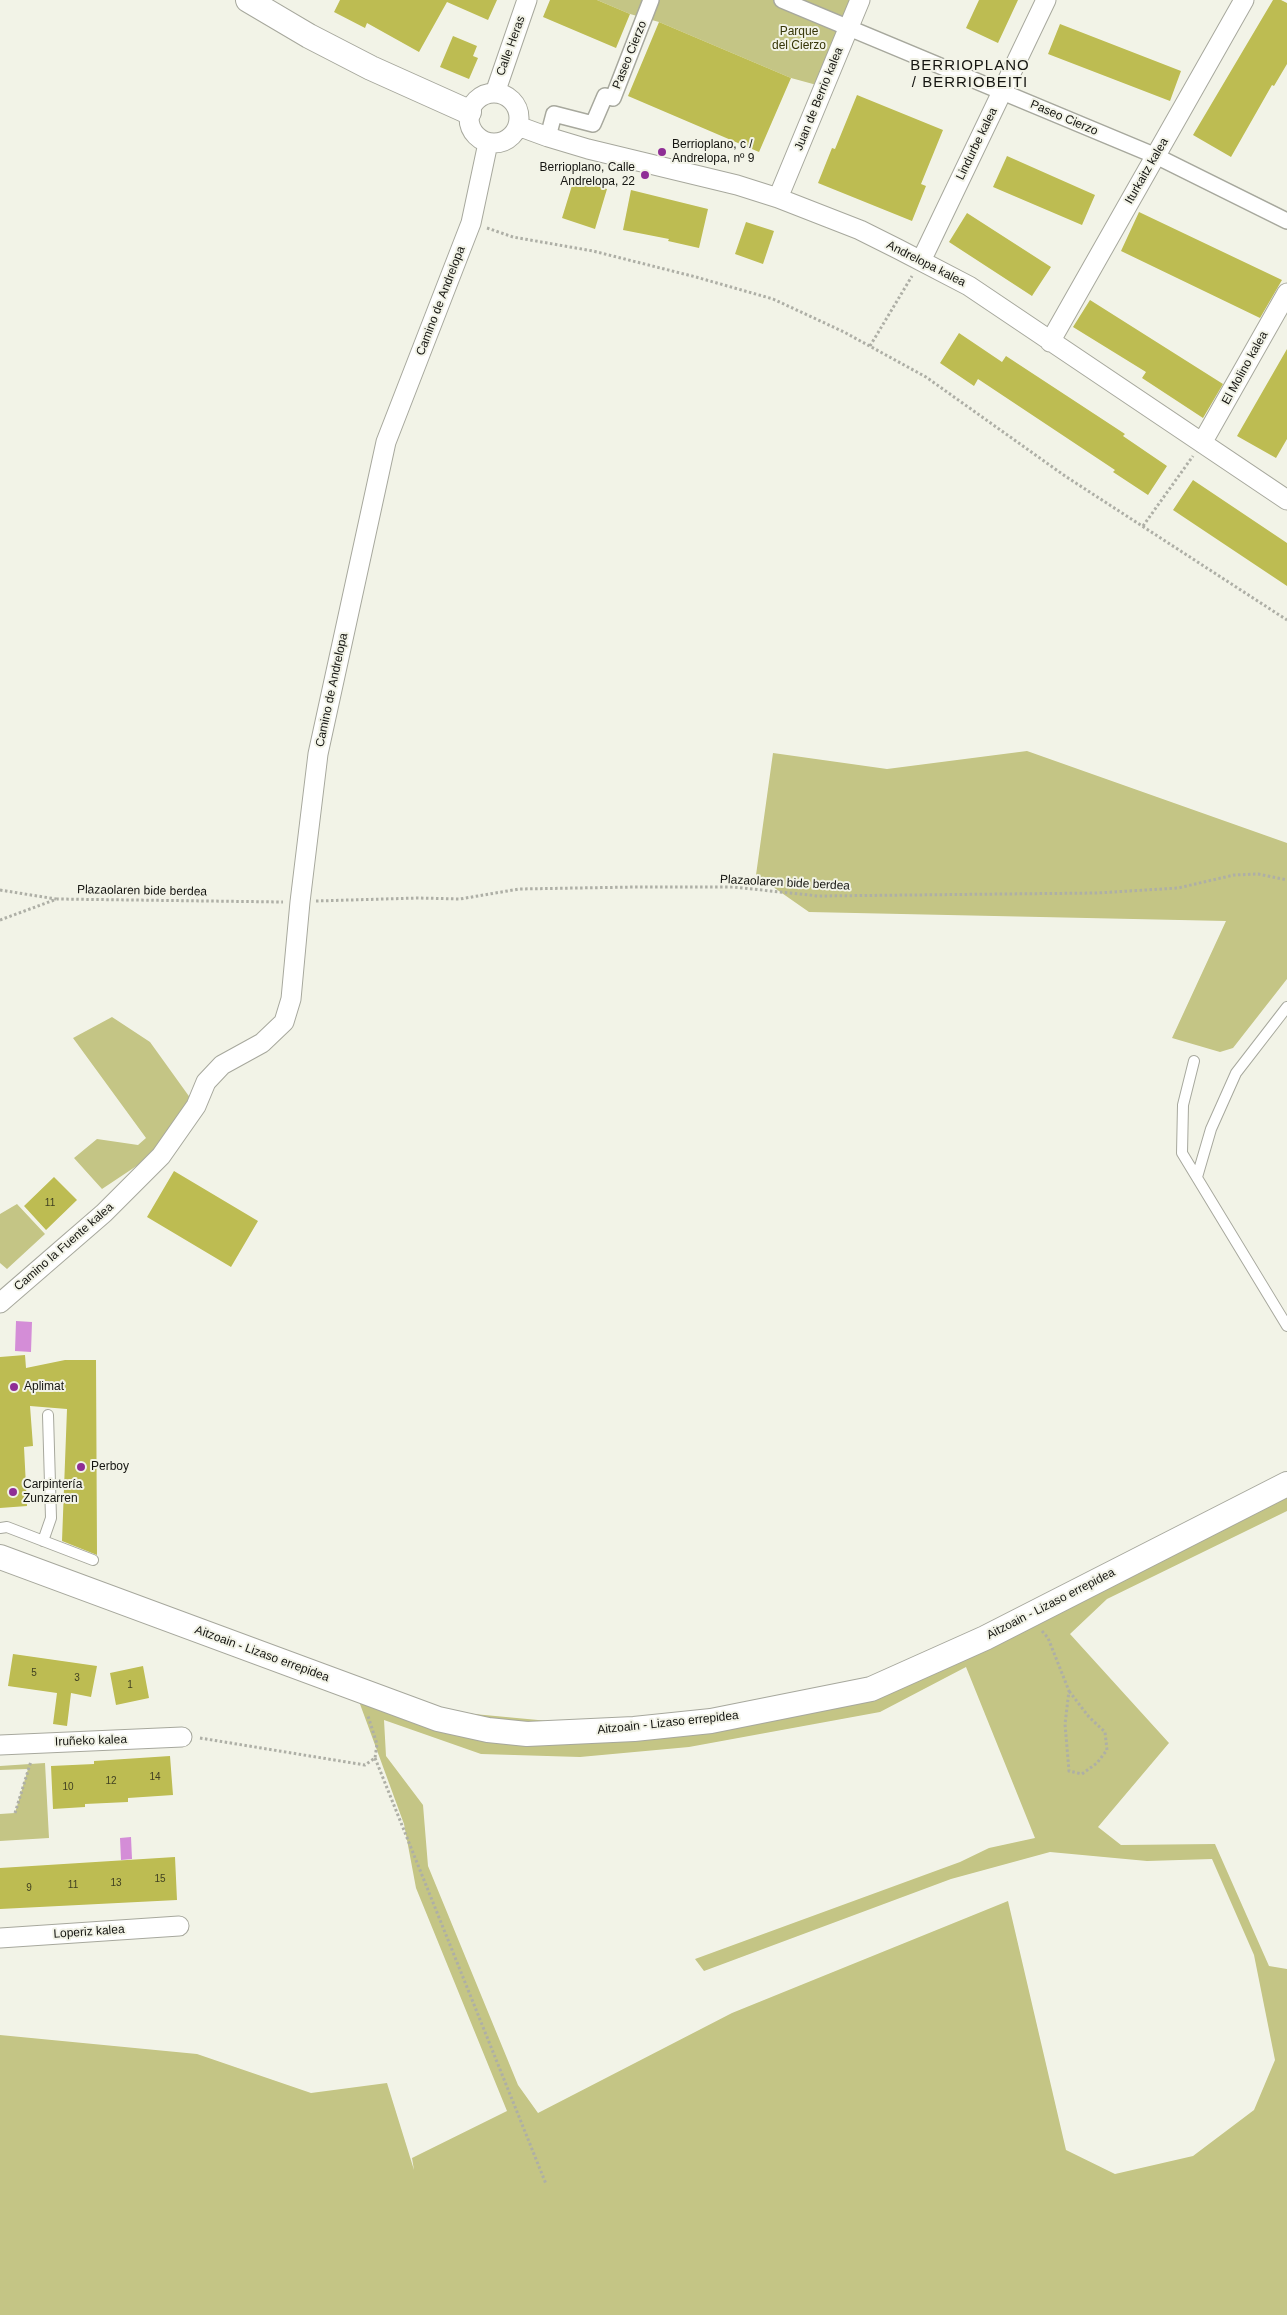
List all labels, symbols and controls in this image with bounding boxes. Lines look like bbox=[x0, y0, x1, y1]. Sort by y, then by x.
street label: Calle Heras bbox=[494, 14, 528, 78]
street label: Paseo Cierzo bbox=[610, 19, 650, 91]
park label: Parque del Cierzo bbox=[772, 25, 826, 53]
street label: Juan de Berrio kalea bbox=[792, 45, 846, 153]
district label: BERRIOPLANO / BERRIOBEITI bbox=[909, 57, 1031, 92]
street label: Paseo Cierzo bbox=[1028, 97, 1100, 139]
street label: Lindurbe kalea bbox=[953, 105, 1001, 183]
street label: Iturkaitz kalea bbox=[1122, 135, 1172, 207]
place label: Berrioplano, c / Andrelopa, nº 9 bbox=[672, 138, 754, 166]
marker: Berrioplano, c / Andrelopa, nº 9 bbox=[656, 146, 668, 158]
place label: Berrioplano, Calle Andrelopa, 22 bbox=[540, 161, 635, 189]
marker: Berrioplano, Calle Andrelopa, 22 bbox=[639, 169, 651, 181]
street label: Andrelopa kalea bbox=[884, 238, 968, 290]
street label: Camino de Andrelopa bbox=[413, 244, 469, 358]
street label: El Molino kalea bbox=[1219, 329, 1271, 407]
street label: Camino de Andrelopa bbox=[313, 632, 351, 748]
street label: Plazaolaren bide berdea bbox=[720, 872, 850, 894]
street label: Plazaolaren bide berdea bbox=[77, 883, 207, 899]
house number: 11 bbox=[45, 1197, 55, 1209]
street label: Camino la Fuente kalea bbox=[11, 1200, 117, 1294]
place label: Aplimat bbox=[24, 1380, 64, 1394]
marker: Aplimat bbox=[8, 1381, 20, 1393]
place label: Perboy bbox=[91, 1460, 129, 1474]
marker: Perboy bbox=[75, 1461, 87, 1473]
place label: Carpintería Zunzarren bbox=[23, 1478, 82, 1506]
marker: Carpintería Zunzarren bbox=[7, 1486, 19, 1498]
street label: Aitzoain - Lizaso errepidea bbox=[984, 1565, 1118, 1643]
street label: Aitzoain - Lizaso errepidea bbox=[193, 1623, 331, 1685]
house number: 5 bbox=[31, 1667, 37, 1679]
house number: 3 bbox=[74, 1672, 80, 1684]
house number: 1 bbox=[127, 1679, 133, 1691]
street label: Aitzoain - Lizaso errepidea bbox=[597, 1708, 739, 1738]
street label: Iruñeko kalea bbox=[55, 1733, 127, 1749]
house number: 14 bbox=[149, 1771, 161, 1783]
house number: 12 bbox=[105, 1775, 117, 1787]
house number: 10 bbox=[62, 1781, 74, 1793]
house number: 15 bbox=[154, 1873, 166, 1885]
house number: 13 bbox=[110, 1877, 122, 1889]
house number: 11 bbox=[68, 1879, 78, 1891]
house number: 9 bbox=[26, 1882, 32, 1894]
street label: Loperiz kalea bbox=[53, 1922, 125, 1942]

